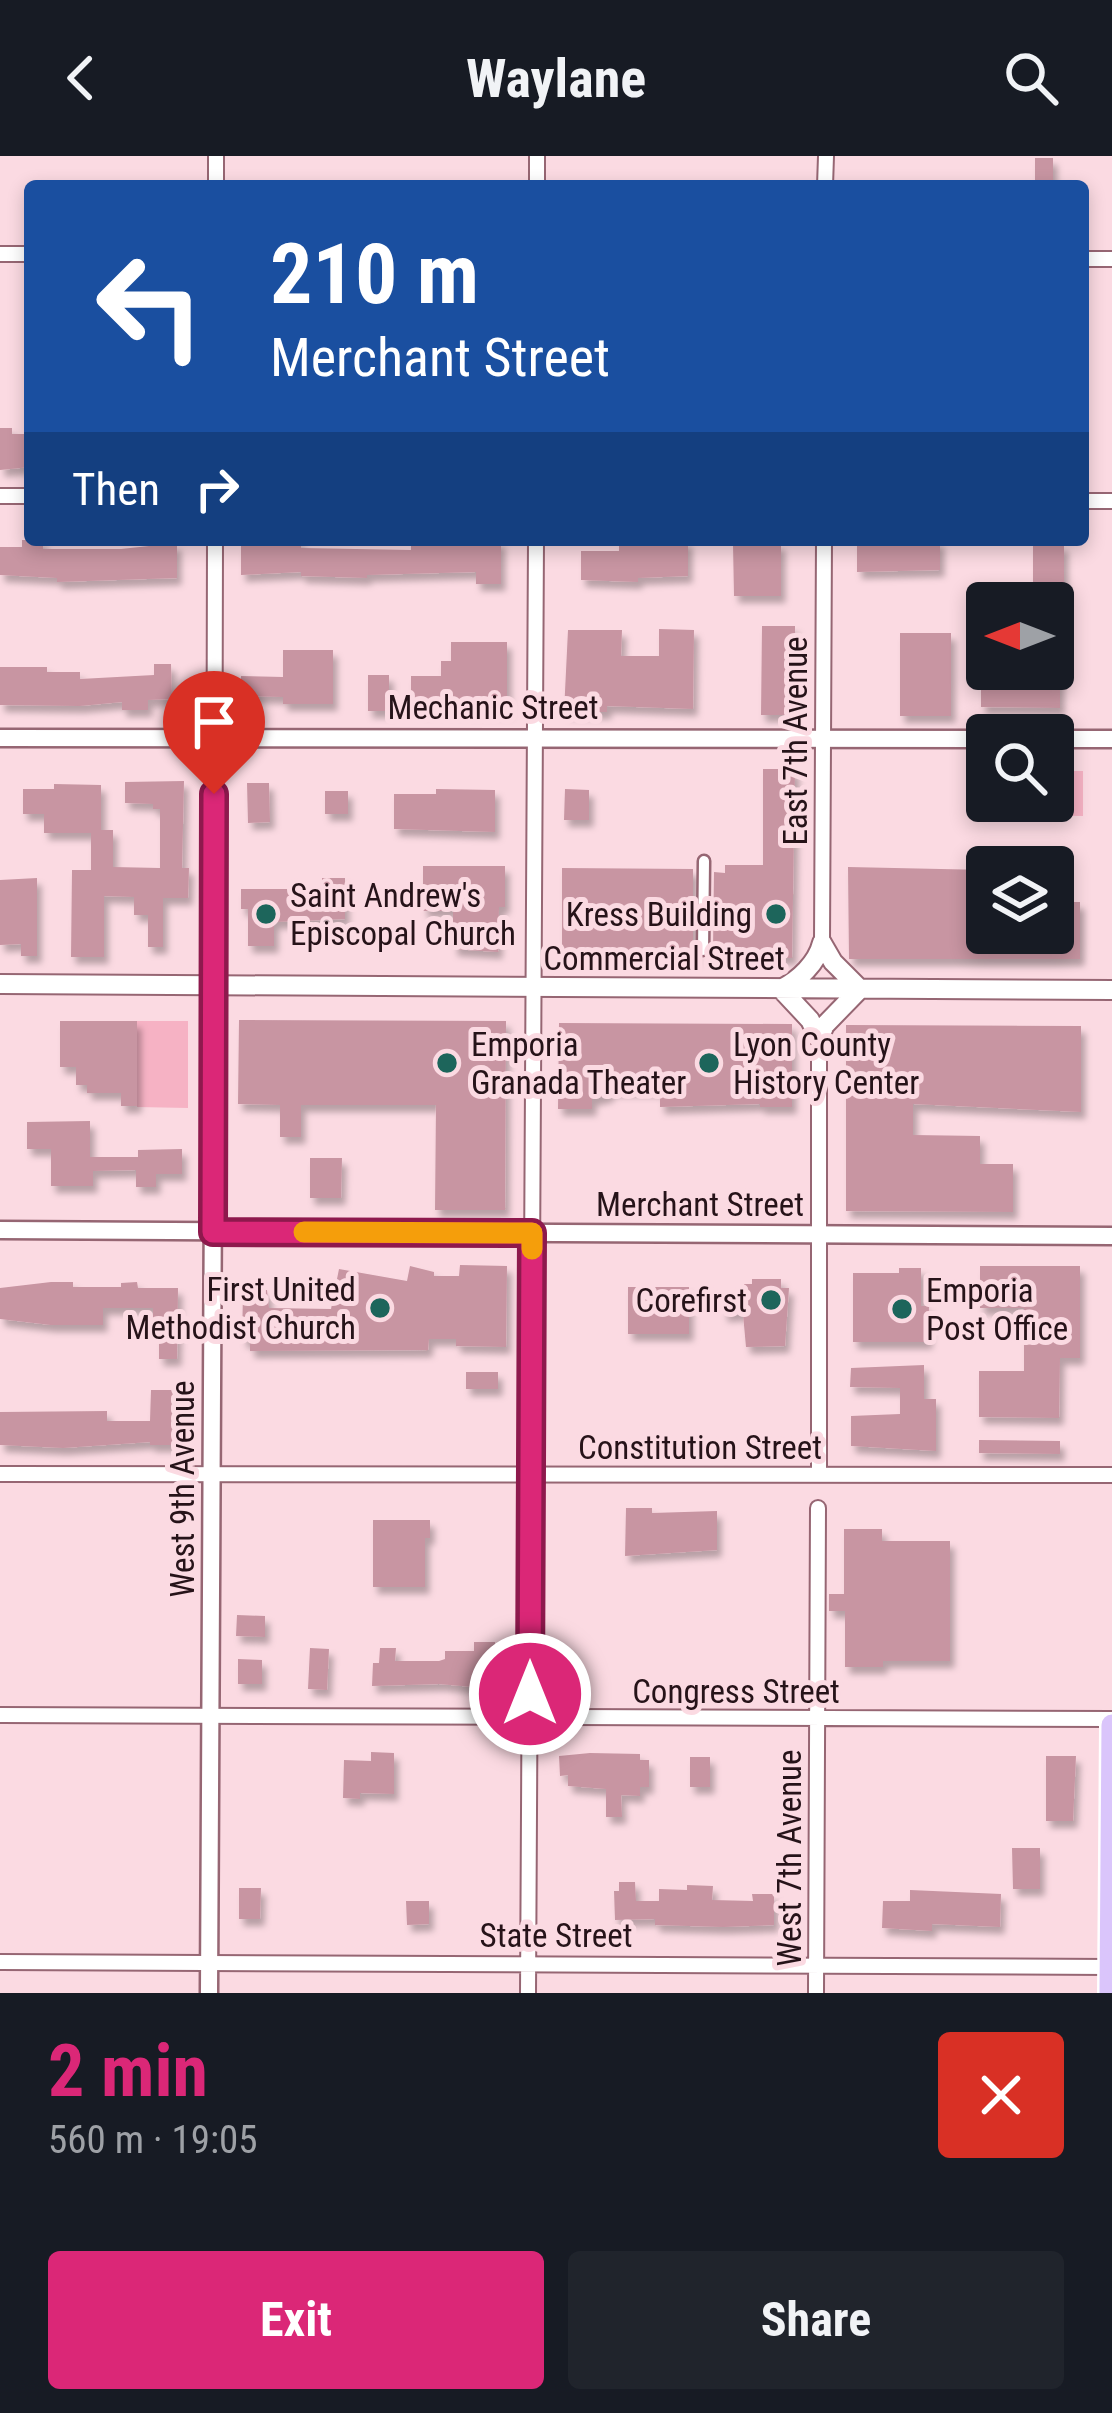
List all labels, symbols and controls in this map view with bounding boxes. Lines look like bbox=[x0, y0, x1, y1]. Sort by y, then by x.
icon: back bbox=[48, 45, 114, 111]
icon: search bbox=[998, 45, 1064, 111]
text: Waylane bbox=[466, 47, 646, 110]
text: 210 m bbox=[270, 225, 479, 324]
icon: left bbox=[72, 228, 228, 384]
text: Merchant Street bbox=[270, 326, 610, 389]
icon: right bbox=[184, 456, 250, 522]
text: Then bbox=[72, 463, 160, 516]
north arrow bbox=[966, 582, 1074, 690]
map controls bbox=[966, 582, 1074, 954]
street label: East 7th Avenue bbox=[776, 636, 815, 846]
pin bbox=[163, 671, 265, 794]
street label: Mechanic Street bbox=[387, 688, 599, 727]
icon: arrive bbox=[181, 689, 247, 755]
button: search bbox=[966, 714, 1074, 822]
button: layers bbox=[966, 846, 1074, 954]
place label: Saint Andrew's Episcopal Church bbox=[290, 876, 516, 953]
place label: Kress Building bbox=[566, 895, 752, 934]
marker: Saint Andrew's Episcopal Church bbox=[253, 901, 279, 927]
marker: Kress Building bbox=[763, 901, 789, 927]
street label: Commercial Street bbox=[543, 939, 785, 978]
place label: Emporia Granada Theater bbox=[471, 1025, 686, 1102]
place label: Lyon County History Center bbox=[733, 1025, 919, 1102]
marker: Emporia Granada Theater bbox=[434, 1050, 460, 1076]
marker: Lyon County History Center bbox=[696, 1050, 722, 1076]
street label: Merchant Street bbox=[596, 1185, 804, 1224]
place label: First United Methodist Church bbox=[125, 1270, 356, 1347]
place label: Emporia Post Office bbox=[926, 1271, 1068, 1348]
place label: Corefirst bbox=[635, 1281, 747, 1320]
marker: Corefirst bbox=[758, 1287, 784, 1313]
marker: First United Methodist Church bbox=[367, 1295, 393, 1321]
marker: Emporia Post Office bbox=[889, 1296, 915, 1322]
street label: West 9th Avenue bbox=[163, 1380, 202, 1598]
street label: Constitution Street bbox=[578, 1428, 822, 1467]
position arrow bbox=[467, 1631, 593, 1757]
street label: Congress Street bbox=[632, 1672, 840, 1711]
street label: West 7th Avenue bbox=[770, 1749, 809, 1967]
street label: State Street bbox=[480, 1916, 632, 1955]
text: 2 min bbox=[48, 2029, 208, 2114]
button: close bbox=[938, 2032, 1064, 2158]
text: 560 m · 19:05 bbox=[48, 2117, 258, 2163]
button: Exit bbox=[48, 2251, 544, 2389]
button: Share bbox=[568, 2251, 1064, 2389]

